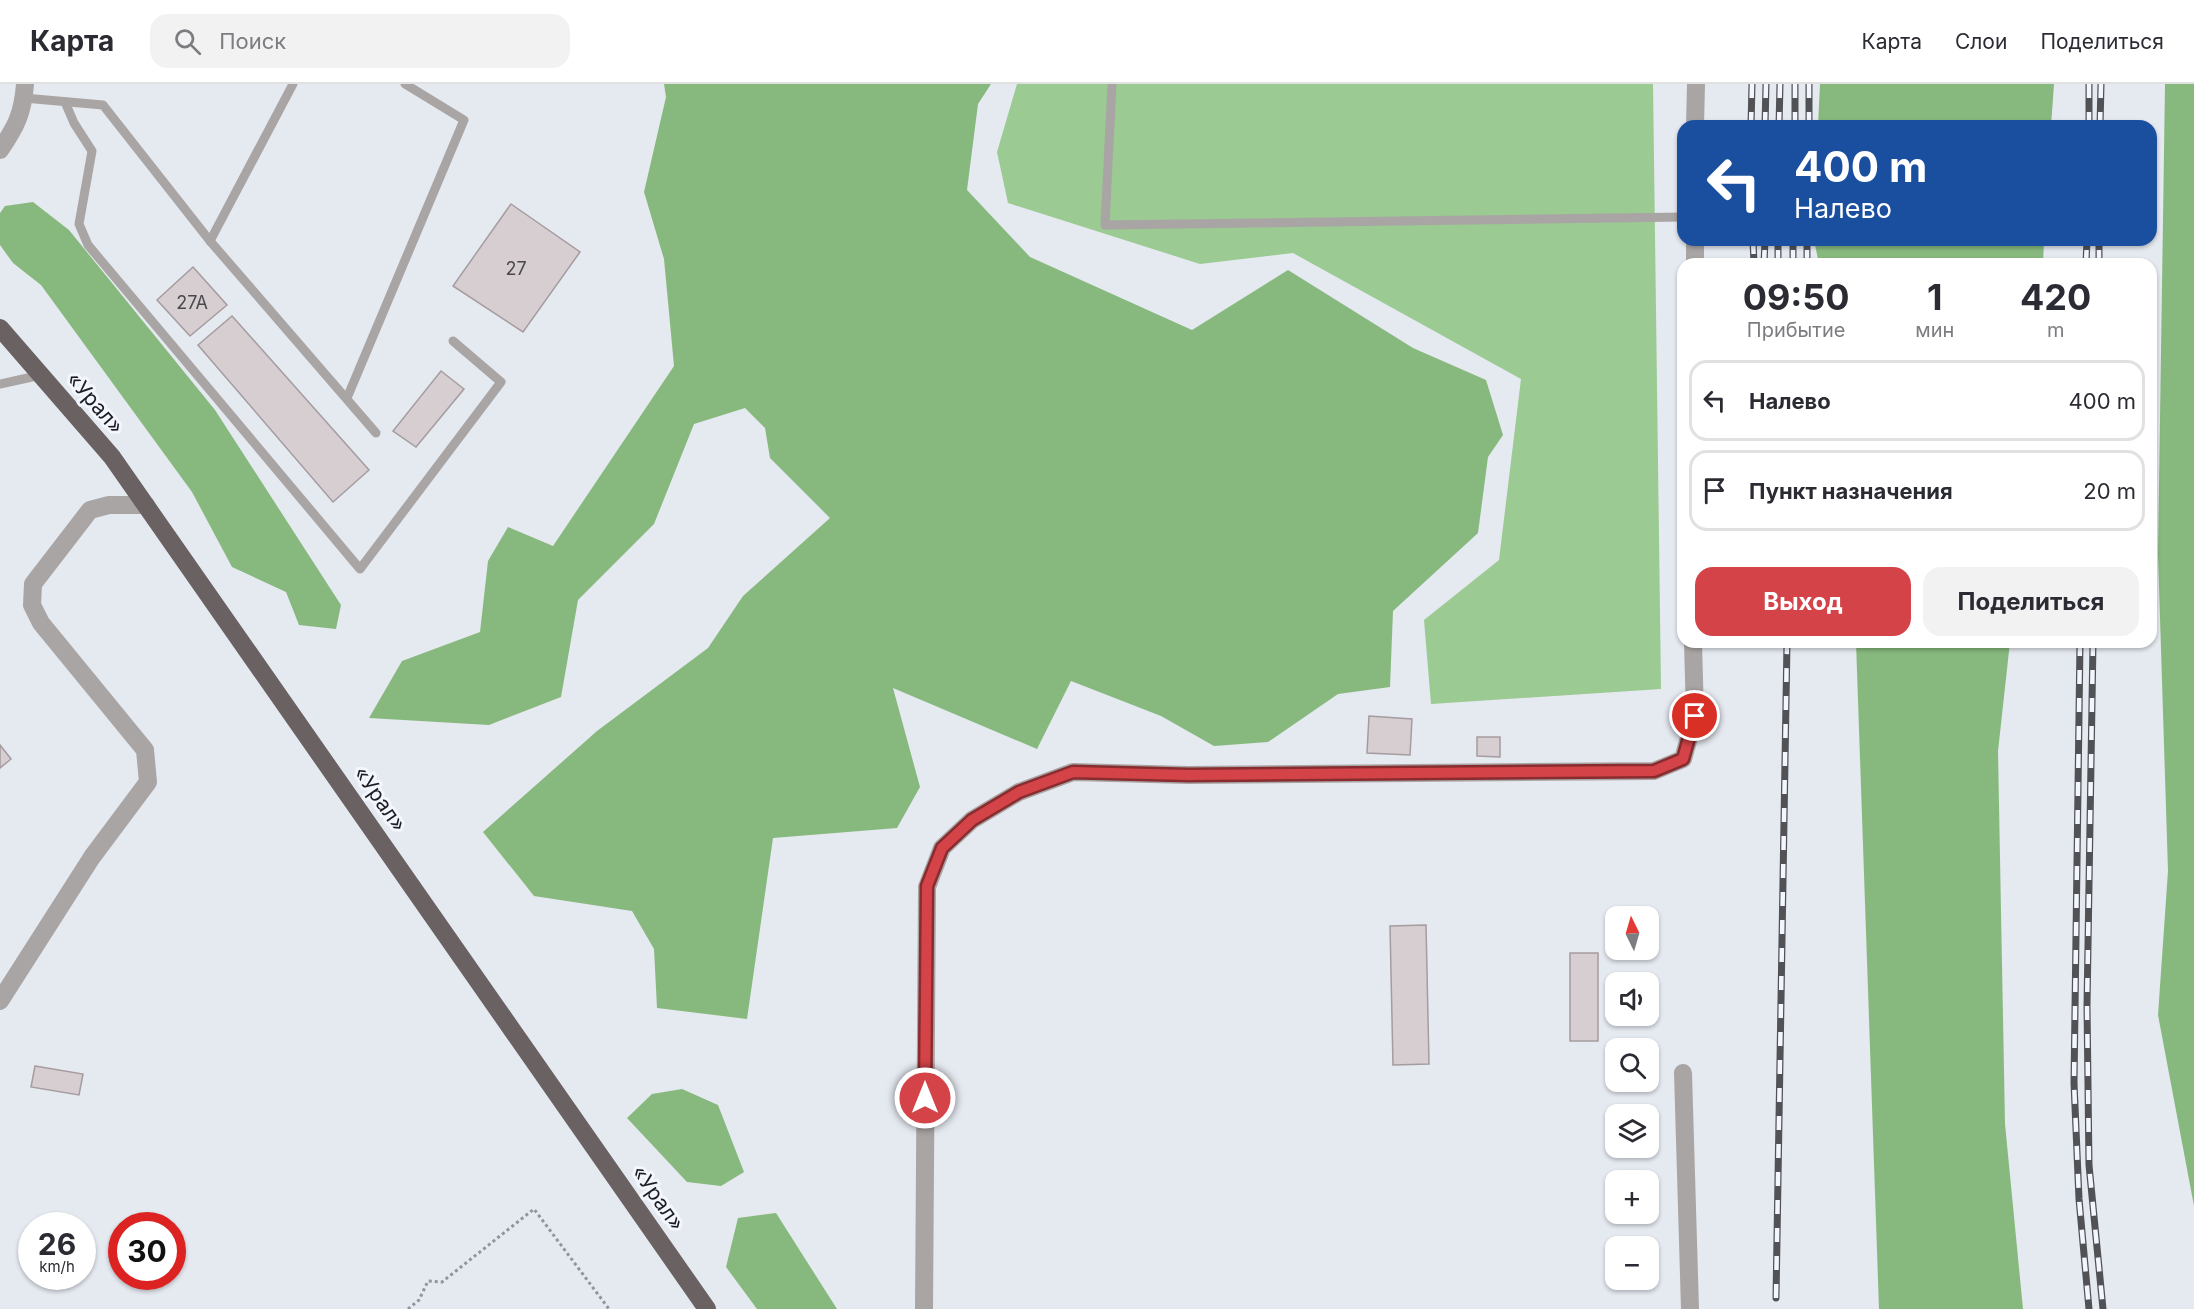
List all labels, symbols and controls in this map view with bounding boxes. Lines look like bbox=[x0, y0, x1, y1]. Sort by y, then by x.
search box bbox=[150, 14, 570, 68]
text: Карта bbox=[30, 24, 114, 58]
icon: search bbox=[171, 25, 204, 58]
text: Поиск bbox=[219, 28, 286, 54]
text: Карта bbox=[1862, 29, 1922, 54]
text: Слои bbox=[1955, 29, 2007, 54]
text: Поделиться bbox=[2040, 29, 2164, 54]
text: 400 m bbox=[1794, 141, 1927, 192]
icon: left bbox=[1695, 144, 1773, 222]
text: Налево bbox=[1794, 192, 1892, 225]
house number: 27 bbox=[505, 258, 527, 279]
text: 09:50 bbox=[1743, 275, 1850, 319]
text: 1 bbox=[1927, 275, 1943, 319]
text: 420 bbox=[2020, 275, 2091, 319]
house number: 27А bbox=[176, 292, 208, 313]
text: Прибытие bbox=[1747, 318, 1845, 342]
text: мин bbox=[1915, 318, 1954, 342]
text: m bbox=[2047, 318, 2064, 342]
street label: «Урал» bbox=[62, 367, 129, 439]
icon: left bbox=[1698, 384, 1731, 417]
text: Налево bbox=[1749, 388, 1831, 414]
text: 400 m bbox=[2069, 388, 2136, 414]
icon: arrive bbox=[1698, 474, 1731, 507]
text: Пункт назначения bbox=[1749, 478, 1953, 504]
text: 20 m bbox=[2083, 478, 2136, 504]
button: Выход bbox=[1695, 567, 1911, 636]
button: Поделиться bbox=[1923, 567, 2139, 636]
pin bbox=[1669, 690, 1720, 741]
icon: arrive bbox=[1678, 699, 1711, 732]
street label: «Урал» bbox=[349, 761, 412, 836]
north arrow bbox=[1605, 906, 1659, 960]
map controls bbox=[1605, 906, 1659, 1290]
button: sound bbox=[1605, 972, 1659, 1026]
button: search bbox=[1605, 1038, 1659, 1092]
position arrow bbox=[893, 1066, 957, 1130]
button: layers bbox=[1605, 1104, 1659, 1158]
street label: «Урал» bbox=[627, 1160, 690, 1235]
button: + bbox=[1605, 1170, 1659, 1224]
speed limit sign: 30 bbox=[108, 1212, 186, 1290]
text: 26 bbox=[38, 1226, 76, 1262]
button: − bbox=[1605, 1236, 1659, 1290]
text: km/h bbox=[39, 1257, 75, 1276]

